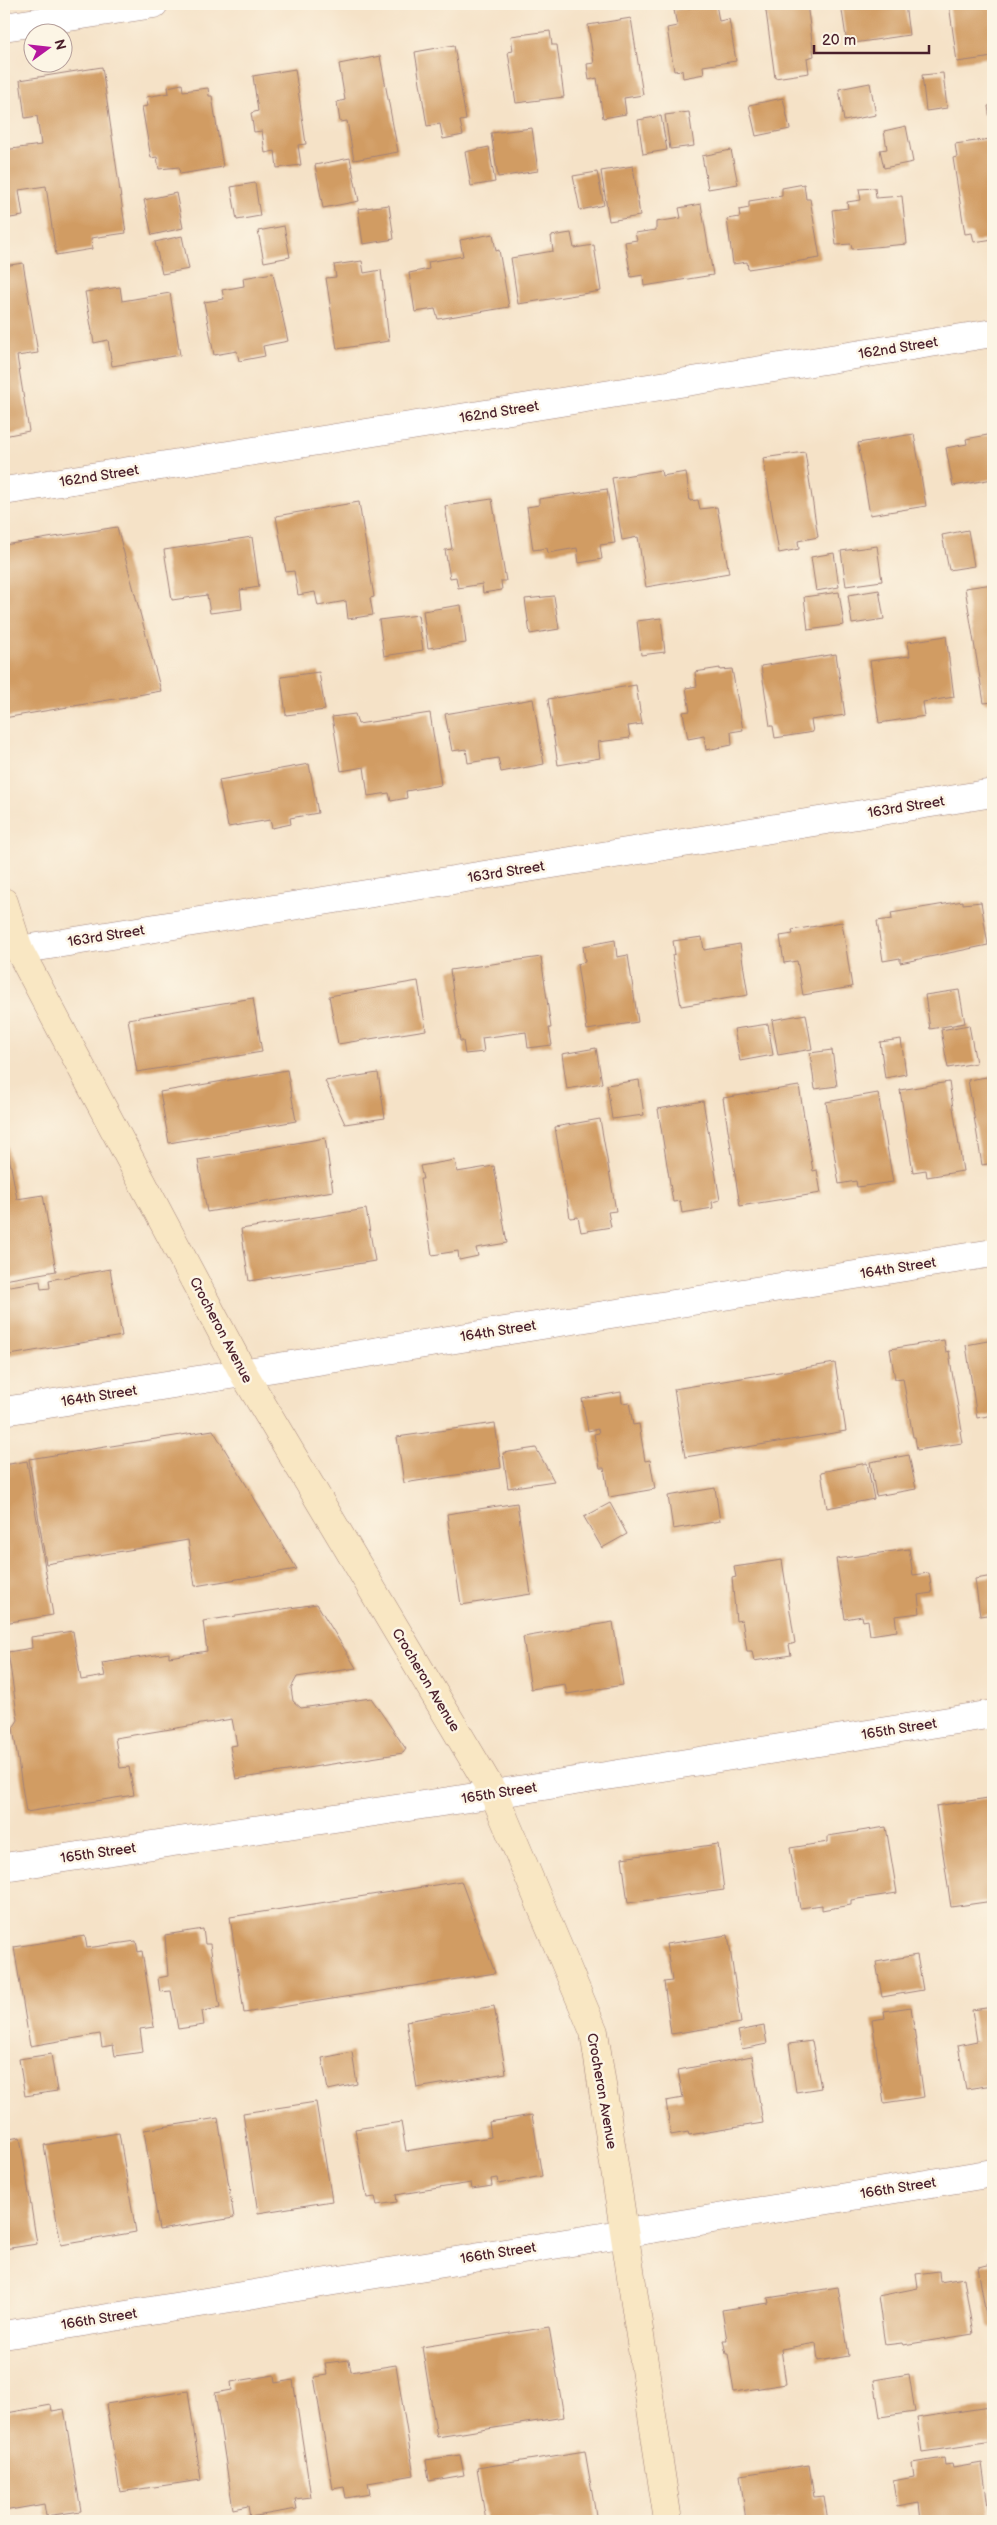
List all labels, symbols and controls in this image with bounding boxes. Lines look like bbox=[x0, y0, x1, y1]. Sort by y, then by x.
north arrow bbox=[22, 22, 72, 72]
scale bar bbox=[814, 22, 930, 54]
text: 20 m bbox=[822, 31, 856, 50]
text: N bbox=[51, 37, 70, 52]
street label: 162nd Street bbox=[857, 333, 940, 363]
street label: 162nd Street bbox=[458, 397, 541, 427]
street label: 162nd Street bbox=[58, 461, 141, 491]
street label: 163rd Street bbox=[866, 792, 946, 821]
street label: 163rd Street bbox=[466, 857, 546, 886]
street label: 163rd Street bbox=[66, 921, 146, 950]
street label: 164th Street bbox=[859, 1254, 938, 1282]
street label: Crocheron Avenue bbox=[186, 1274, 256, 1386]
street label: 164th Street bbox=[459, 1317, 538, 1345]
street label: 164th Street bbox=[60, 1382, 139, 1410]
street label: Crocheron Avenue bbox=[388, 1625, 464, 1735]
street label: 165th Street bbox=[860, 1715, 939, 1743]
street label: 165th Street bbox=[460, 1779, 539, 1807]
street label: 165th Street bbox=[59, 1839, 137, 1867]
street label: Crocheron Avenue bbox=[583, 2032, 621, 2150]
street label: 166th Street bbox=[859, 2174, 938, 2202]
street label: 166th Street bbox=[459, 2239, 538, 2267]
street label: 166th Street bbox=[60, 2305, 139, 2333]

